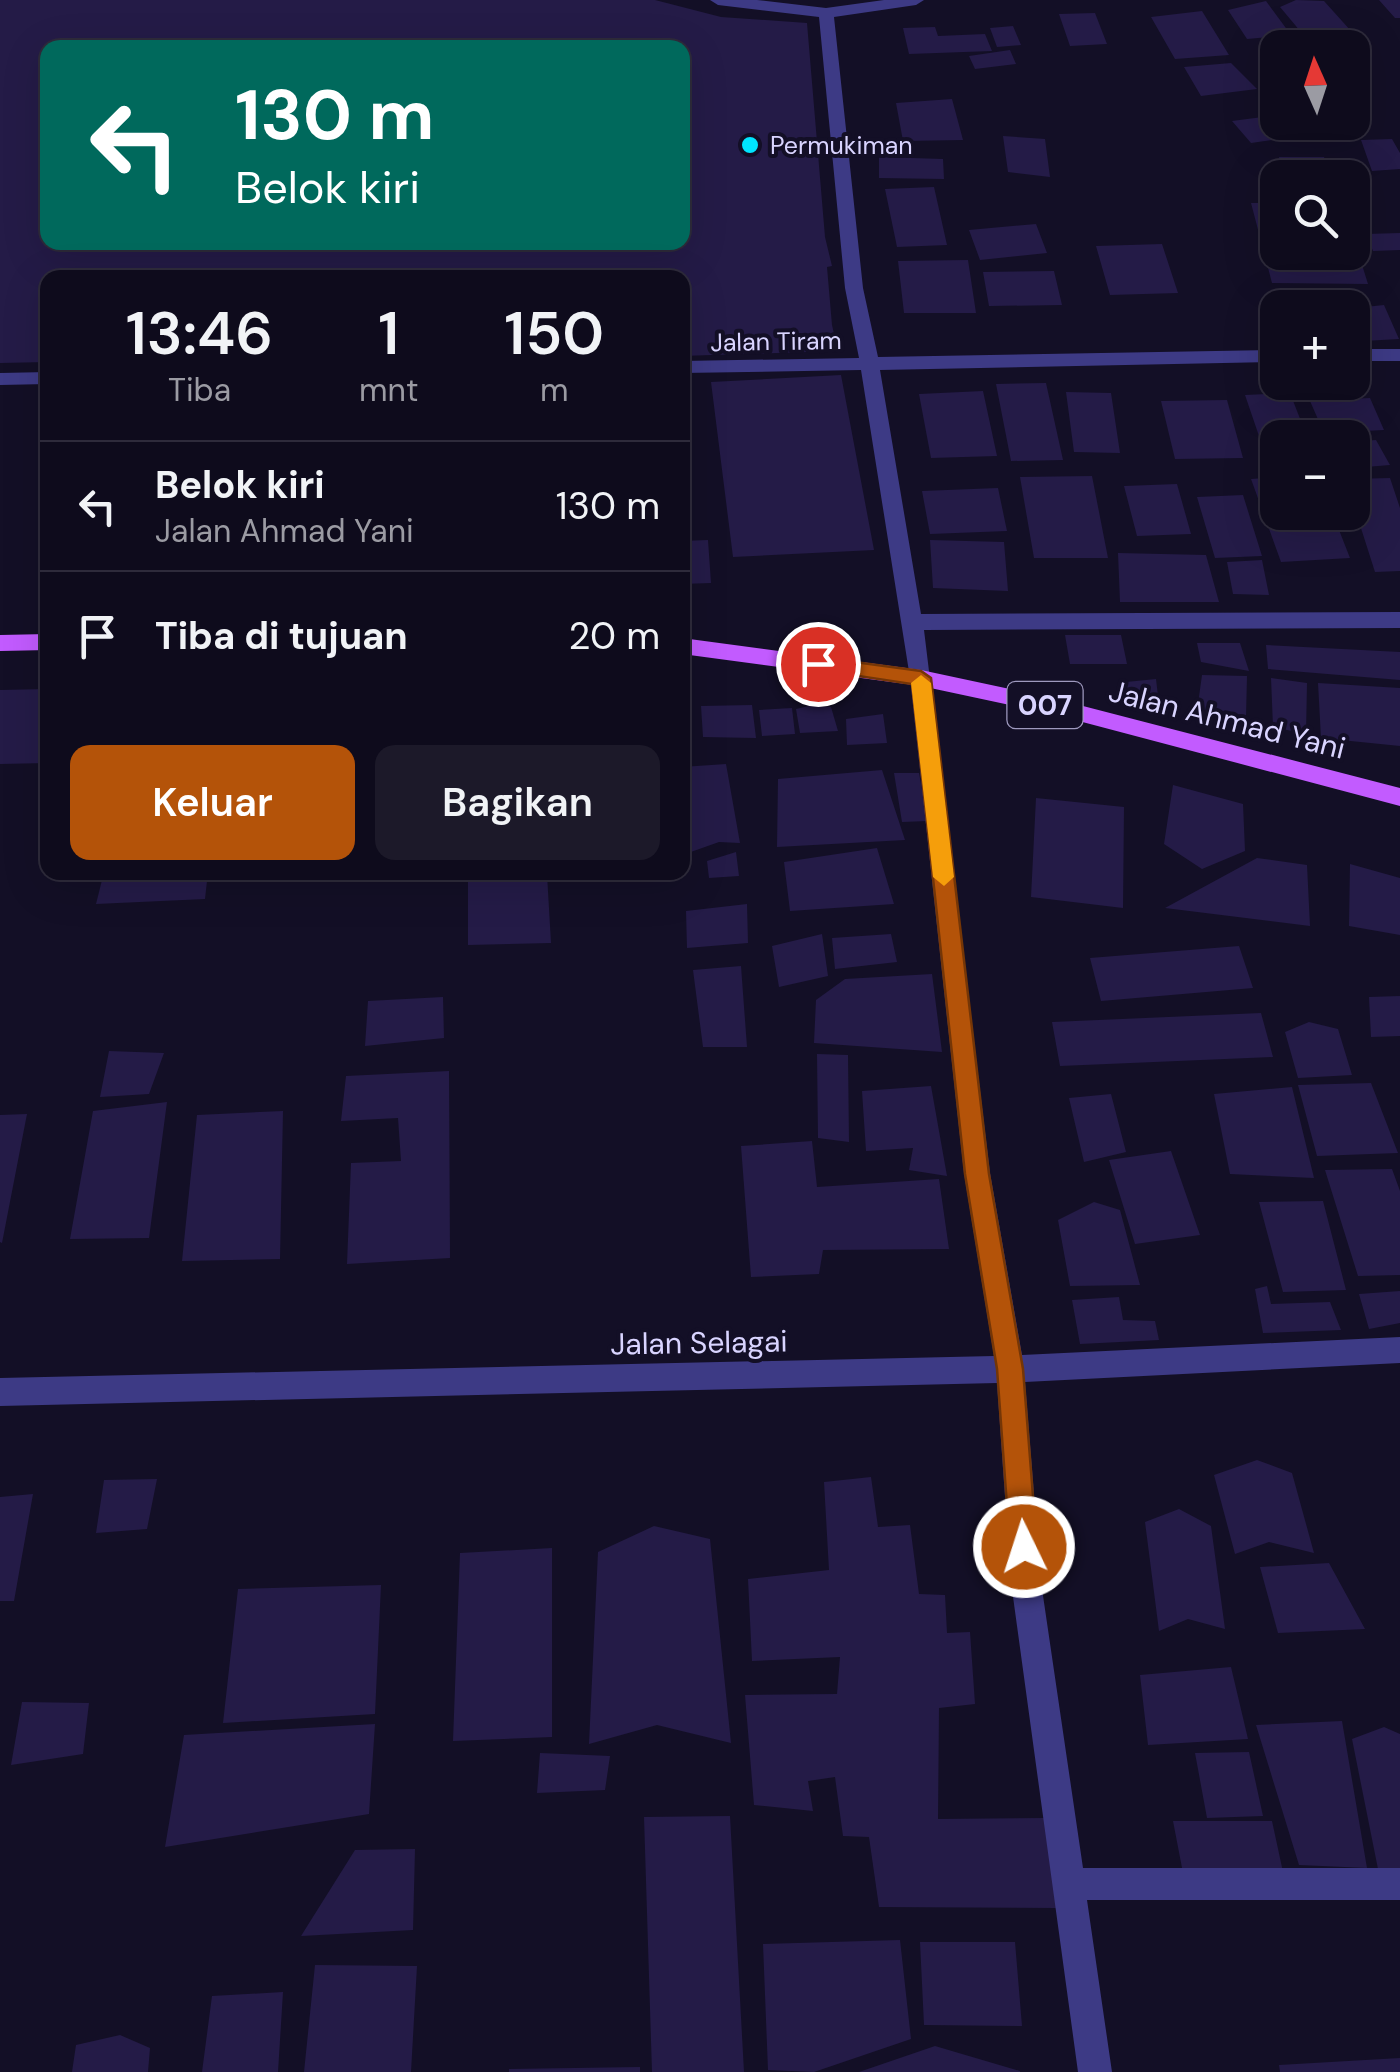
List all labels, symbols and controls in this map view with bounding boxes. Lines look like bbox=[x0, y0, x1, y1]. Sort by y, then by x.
north arrow bbox=[1260, 30, 1370, 140]
map controls bbox=[1260, 30, 1370, 530]
text: 130 m bbox=[235, 70, 434, 161]
icon: left bbox=[70, 80, 200, 210]
place label: Permukiman bbox=[770, 129, 913, 162]
marker: Permukiman bbox=[739, 134, 761, 156]
text: Belok kiri bbox=[235, 158, 420, 217]
button: search bbox=[1260, 160, 1370, 270]
button: + bbox=[1260, 290, 1370, 400]
text: 13:46 bbox=[126, 294, 273, 373]
text: 1 bbox=[378, 294, 399, 373]
text: 150 bbox=[504, 294, 604, 373]
street label: Jalan Tiram bbox=[710, 324, 842, 359]
text: Tiba bbox=[168, 369, 231, 411]
text: mnt bbox=[359, 369, 418, 411]
text: m bbox=[540, 369, 568, 411]
button: − bbox=[1260, 420, 1370, 530]
text: Belok kiri bbox=[155, 460, 325, 510]
icon: left bbox=[70, 479, 125, 534]
text: 130 m bbox=[556, 481, 660, 531]
text: Jalan Ahmad Yani bbox=[155, 510, 414, 552]
icon: arrive bbox=[70, 609, 125, 664]
text: Tiba di tujuan bbox=[155, 611, 408, 661]
text: 20 m bbox=[569, 611, 660, 661]
pin bbox=[776, 622, 861, 707]
icon: arrive bbox=[791, 637, 846, 692]
street label: Jalan Ahmad Yani bbox=[1105, 671, 1350, 768]
road number: 007 bbox=[1008, 682, 1082, 728]
button: Keluar bbox=[70, 745, 355, 860]
button: Bagikan bbox=[375, 745, 660, 860]
street label: Jalan Selagai bbox=[610, 1321, 788, 1364]
position arrow bbox=[972, 1495, 1076, 1599]

